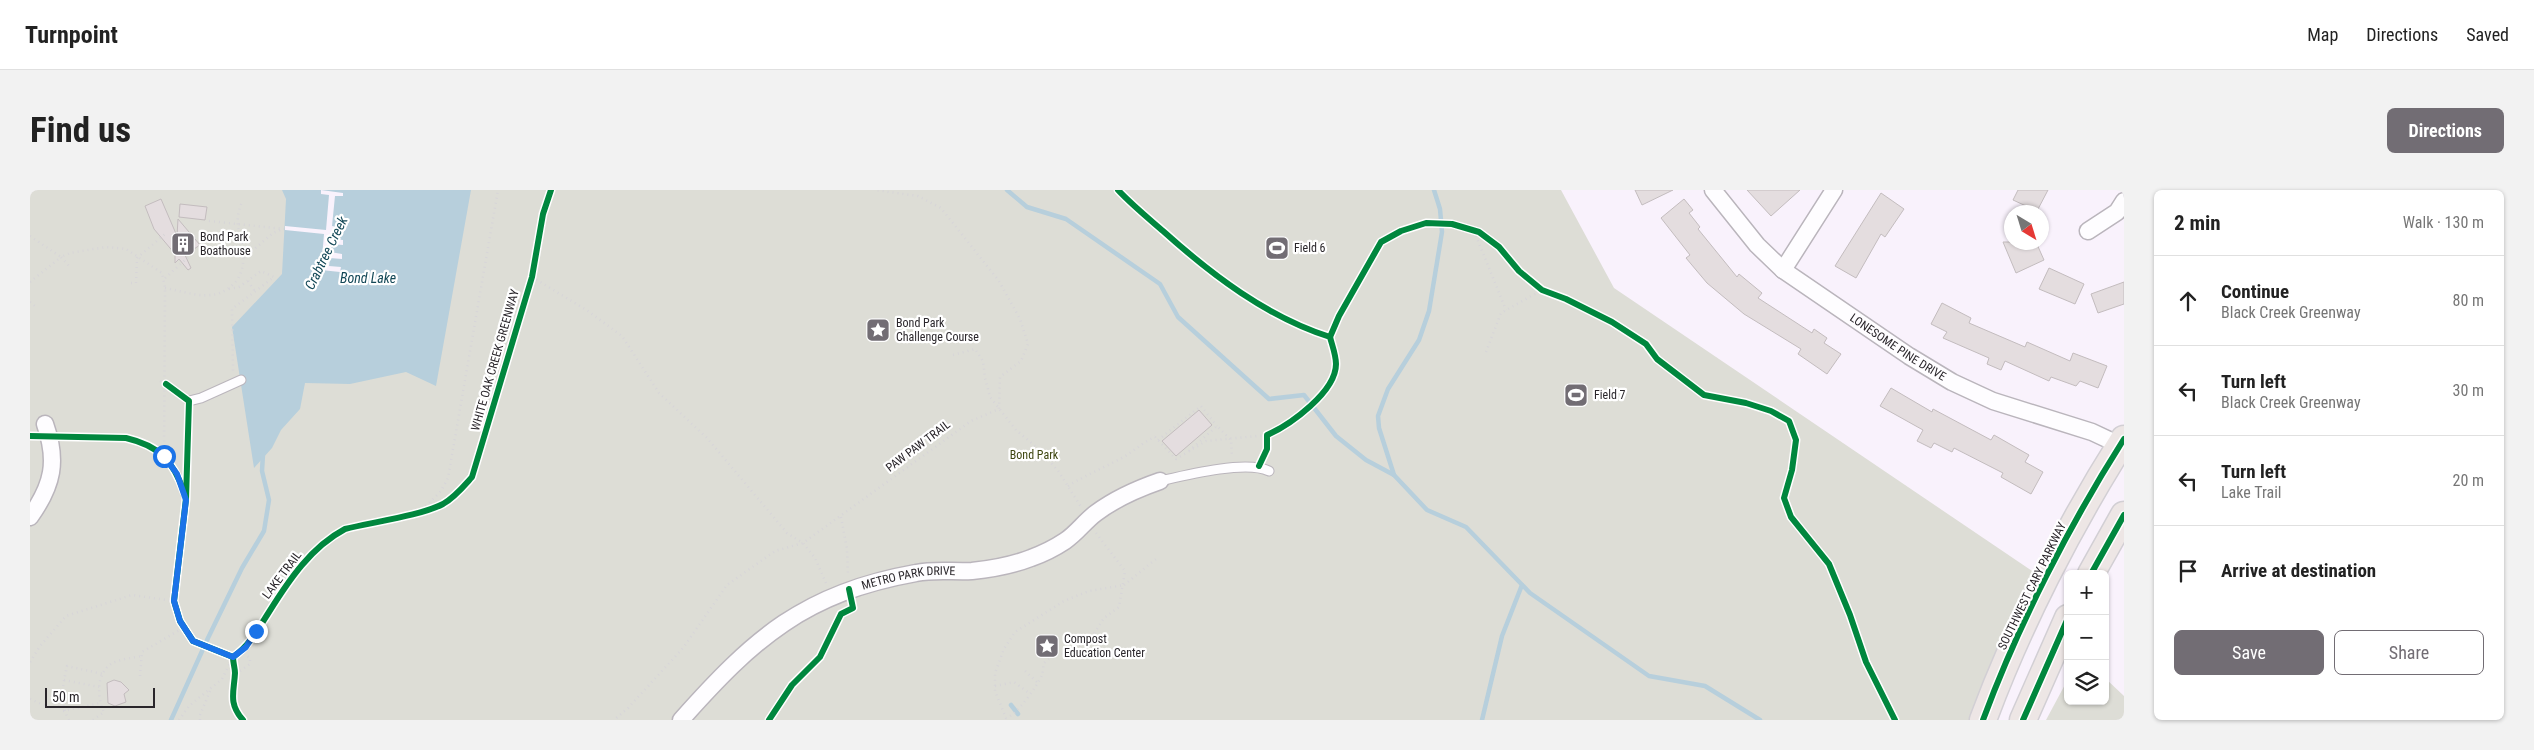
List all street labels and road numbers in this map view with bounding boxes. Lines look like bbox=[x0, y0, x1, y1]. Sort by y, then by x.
street label: WHITE OAK CREEK GREENWAY bbox=[468, 287, 522, 432]
street label: LONESOME PINE DRIVE bbox=[1847, 311, 1949, 384]
street label: PAW PAW TRAIL bbox=[883, 417, 953, 475]
street label: SOUTHWEST CARY PARKWAY bbox=[1995, 519, 2069, 652]
street label: LAKE TRAIL bbox=[260, 548, 305, 602]
street label: METRO PARK DRIVE bbox=[860, 564, 956, 593]

